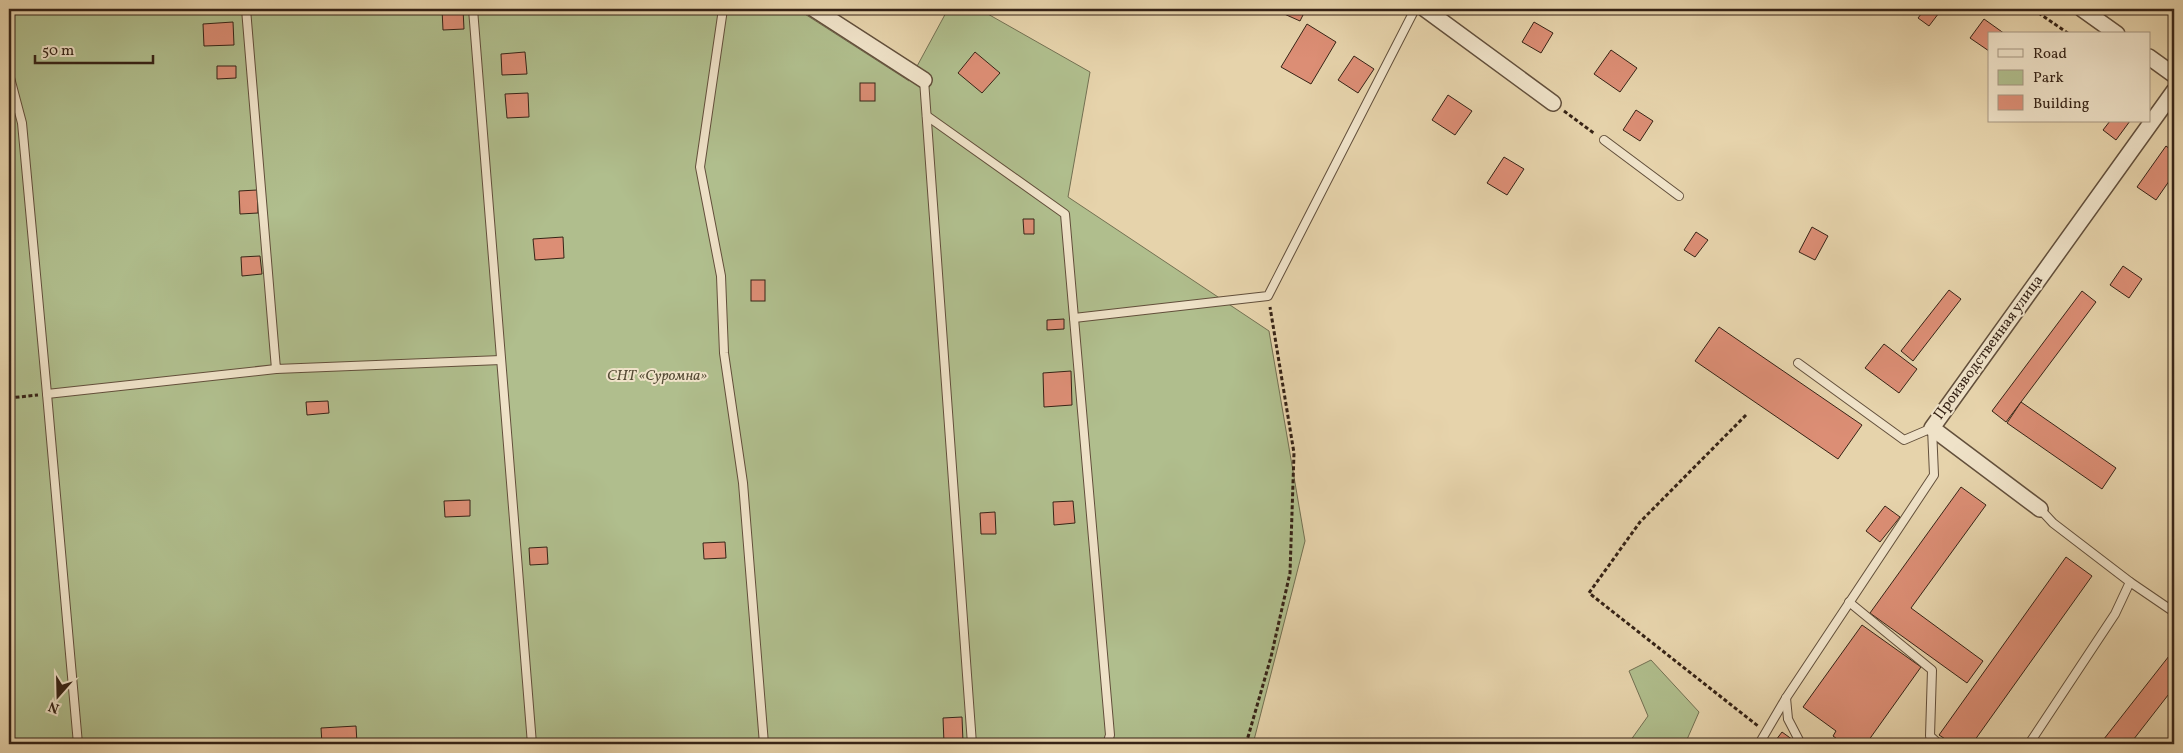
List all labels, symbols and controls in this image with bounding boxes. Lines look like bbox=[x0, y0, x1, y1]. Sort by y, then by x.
scale bar bbox=[35, 32, 152, 64]
legend bbox=[1988, 32, 2150, 122]
text: 50 m bbox=[42, 41, 74, 62]
text: Road bbox=[2033, 44, 2067, 65]
text: Park bbox=[2033, 68, 2064, 89]
text: Building bbox=[2033, 94, 2090, 115]
street label: Производственная улица bbox=[1929, 271, 2049, 425]
park label: СНТ «Суромна» bbox=[607, 366, 707, 387]
north arrow bbox=[32, 670, 82, 720]
text: N bbox=[46, 696, 62, 717]

